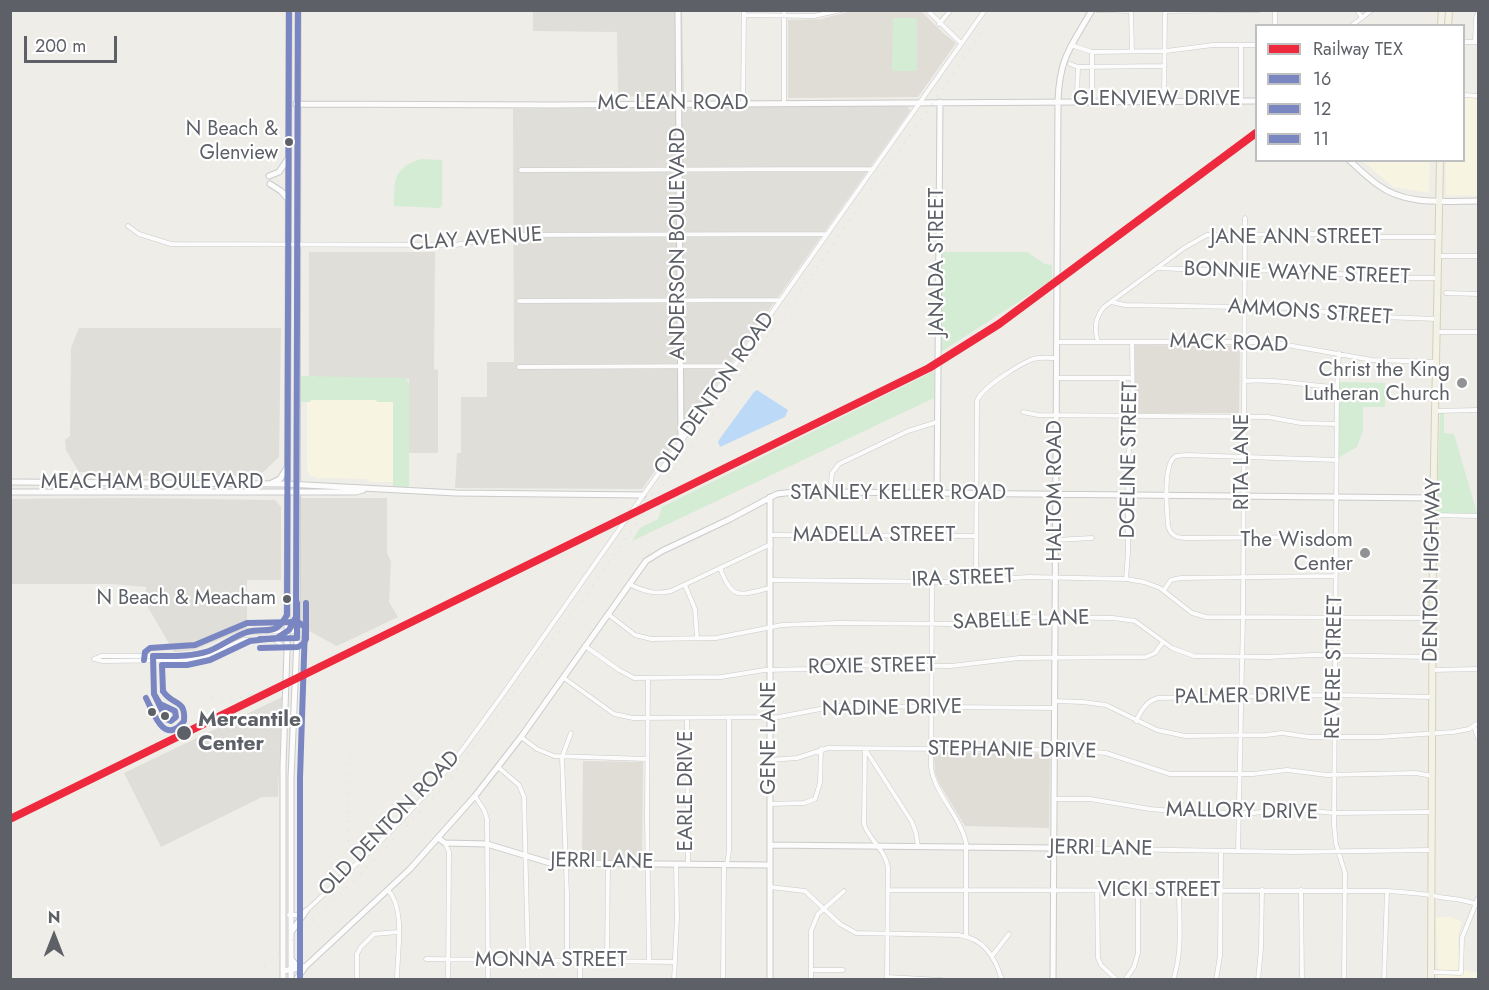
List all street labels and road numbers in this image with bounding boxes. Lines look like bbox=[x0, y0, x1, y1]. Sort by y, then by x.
street label: GLENVIEW DRIVE bbox=[1073, 87, 1241, 113]
street label: MC LEAN ROAD bbox=[598, 91, 748, 117]
street label: ANDERSON BOULEVARD bbox=[666, 128, 692, 360]
street label: JANADA STREET bbox=[925, 188, 951, 336]
street label: CLAY AVENUE bbox=[409, 223, 543, 257]
street label: JANE ANN STREET bbox=[1210, 225, 1382, 251]
street label: BONNIE WAYNE STREET bbox=[1183, 257, 1411, 291]
street label: AMMONS STREET bbox=[1227, 295, 1393, 331]
street label: OLD DENTON ROAD bbox=[649, 308, 781, 480]
street label: MACK ROAD bbox=[1169, 329, 1289, 359]
street label: DOELINE STREET bbox=[1116, 381, 1144, 539]
street label: RITA LANE bbox=[1230, 414, 1256, 510]
street label: HALTOM ROAD bbox=[1043, 420, 1069, 562]
street label: MEACHAM BOULEVARD bbox=[41, 470, 263, 496]
street label: DENTON HIGHWAY bbox=[1419, 478, 1447, 662]
street label: STANLEY KELLER ROAD bbox=[790, 481, 1006, 507]
street label: MADELLA STREET bbox=[793, 523, 955, 549]
street label: IRA STREET bbox=[911, 565, 1015, 593]
street label: REVERE STREET bbox=[1321, 595, 1349, 739]
street label: SABELLE LANE bbox=[952, 606, 1090, 636]
street label: ROXIE STREET bbox=[808, 653, 936, 681]
street label: GENE LANE bbox=[757, 681, 783, 795]
street label: PALMER DRIVE bbox=[1175, 683, 1311, 711]
street label: NADINE DRIVE bbox=[822, 695, 962, 723]
street label: EARLE DRIVE bbox=[674, 730, 700, 852]
street label: STEPHANIE DRIVE bbox=[927, 737, 1097, 765]
street label: OLD DENTON ROAD bbox=[314, 746, 466, 902]
street label: MALLORY DRIVE bbox=[1166, 798, 1318, 826]
street label: JERRI LANE bbox=[1049, 836, 1153, 862]
street label: JERRI LANE bbox=[550, 849, 654, 875]
street label: VICKI STREET bbox=[1098, 878, 1220, 904]
street label: MONNA STREET bbox=[475, 948, 627, 974]

